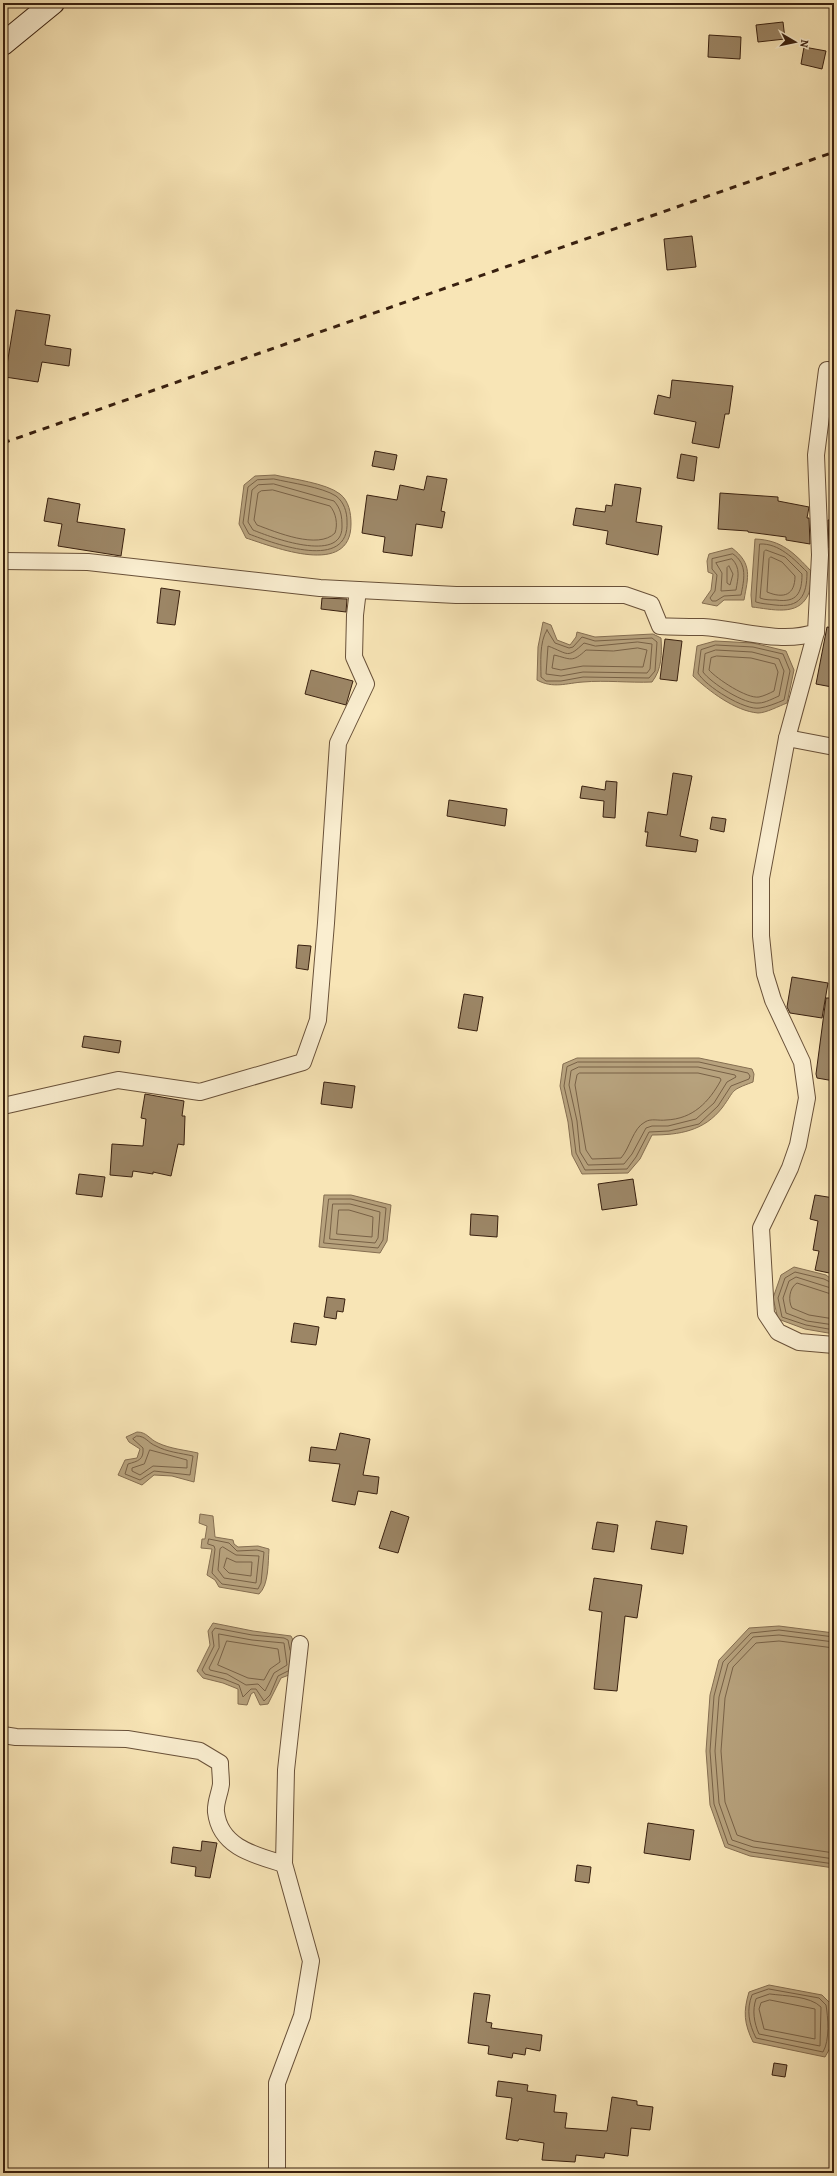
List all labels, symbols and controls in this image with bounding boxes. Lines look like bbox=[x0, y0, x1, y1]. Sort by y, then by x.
north arrow bbox=[775, 22, 815, 62]
text: N bbox=[796, 38, 812, 49]

